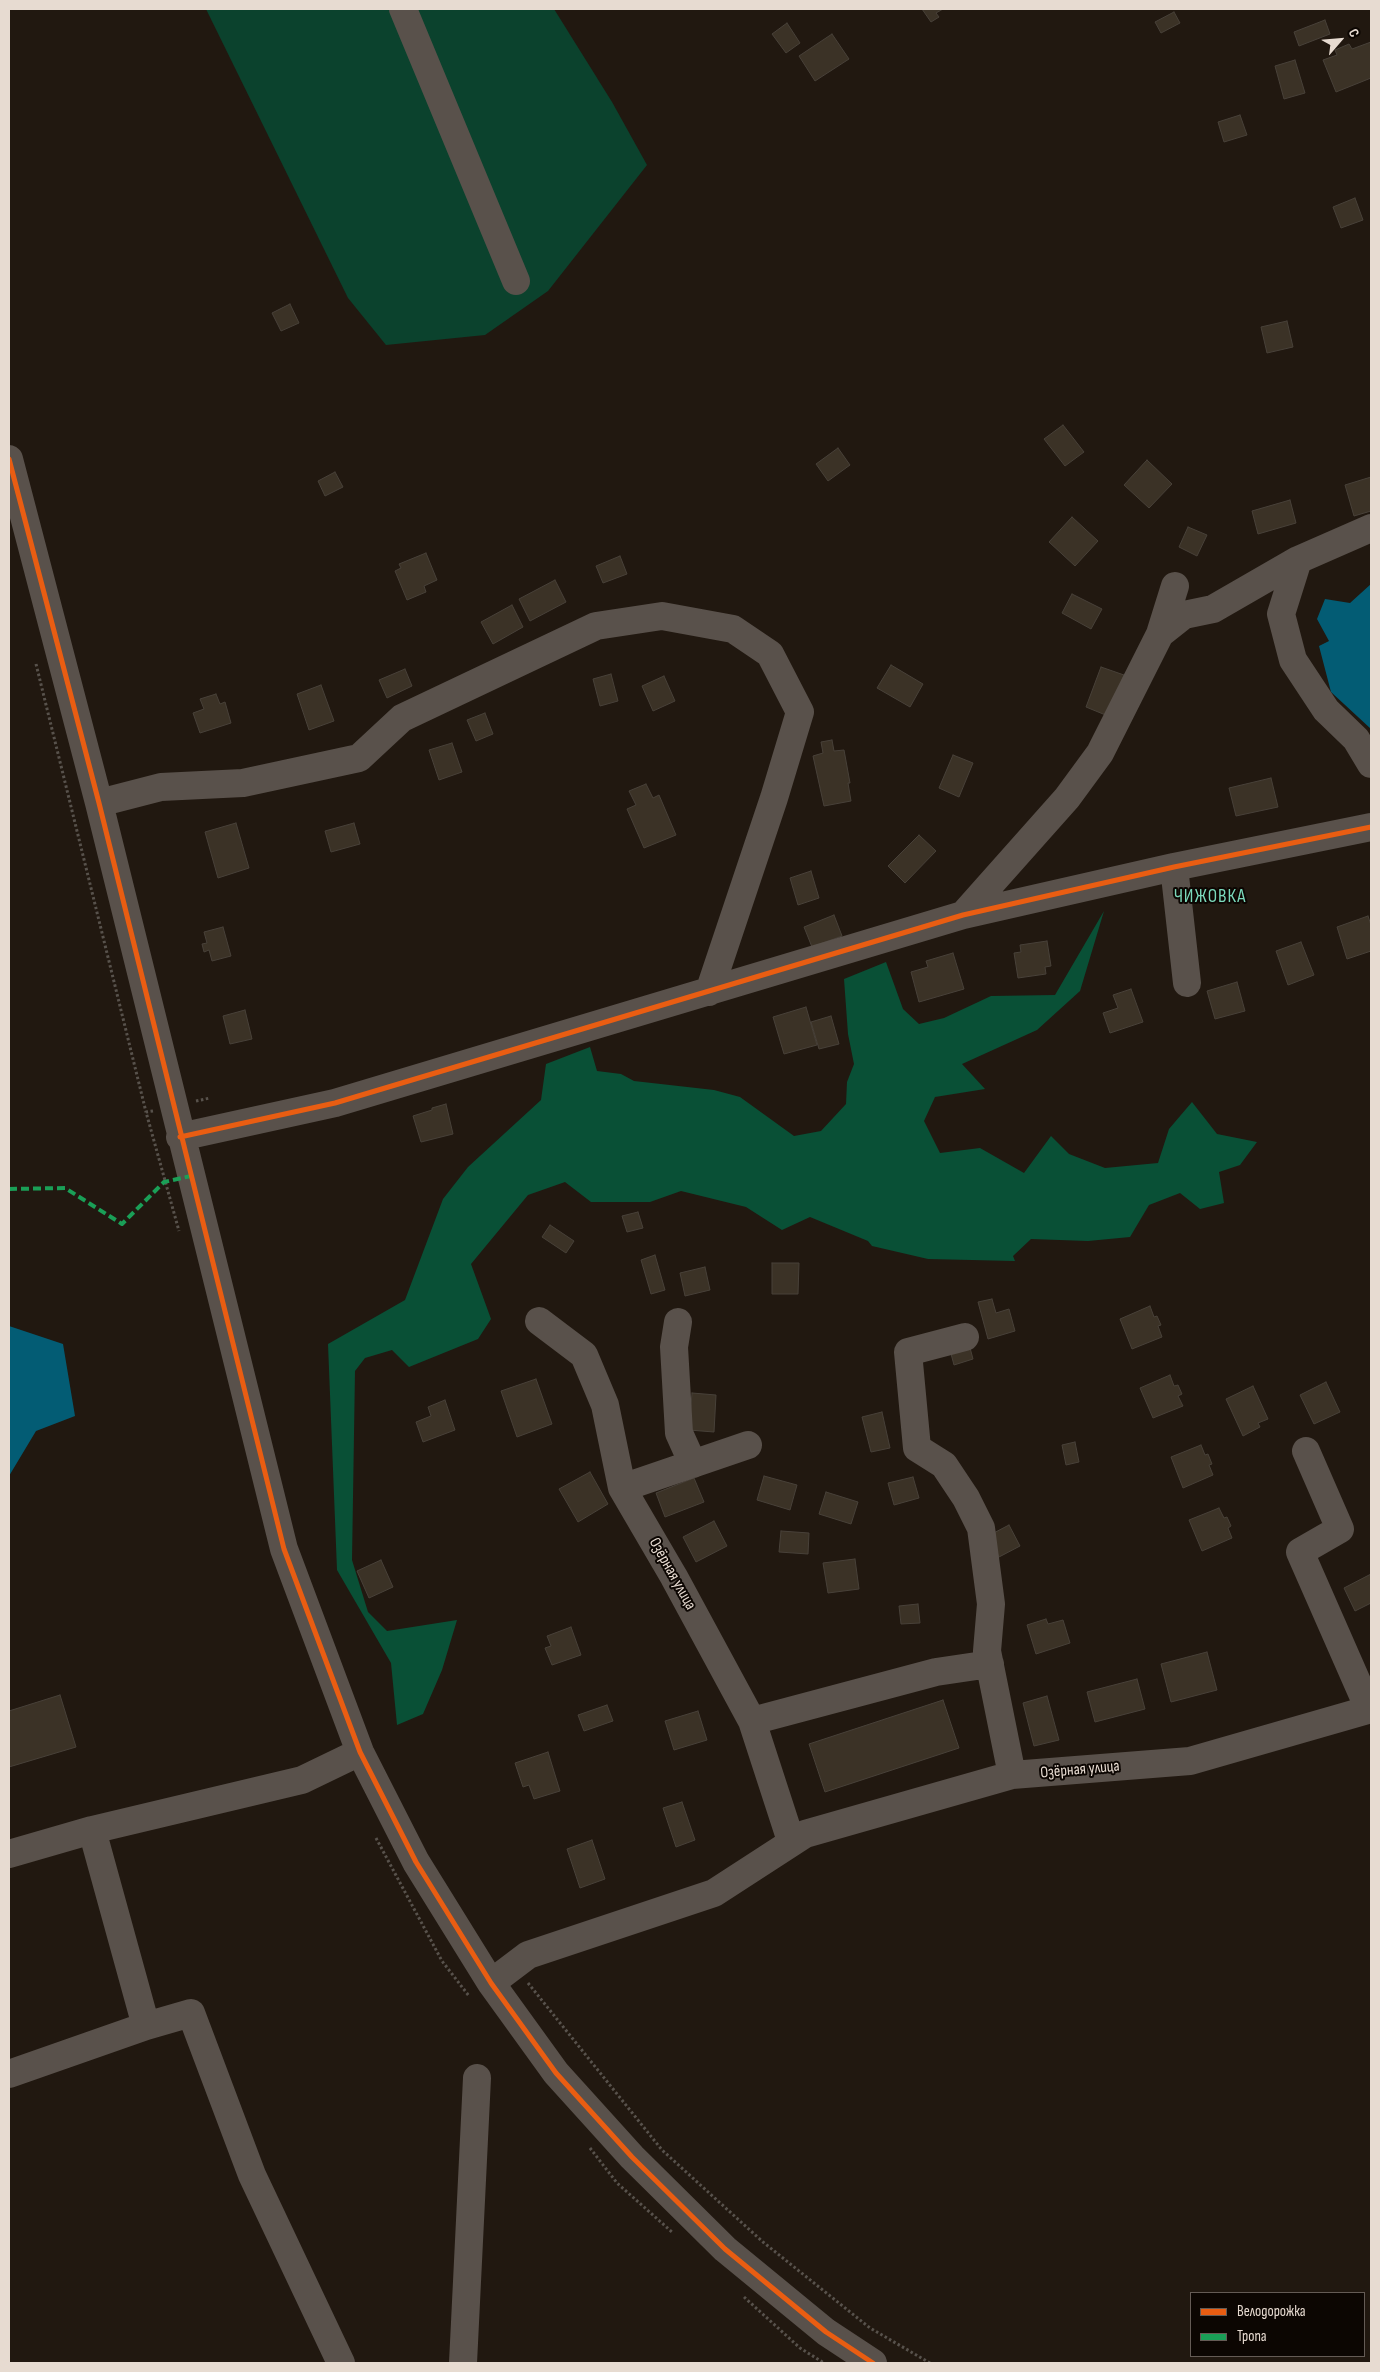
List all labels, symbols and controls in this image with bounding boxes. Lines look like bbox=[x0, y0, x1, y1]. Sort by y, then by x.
north arrow bbox=[1315, 15, 1365, 65]
text: С bbox=[1345, 26, 1363, 40]
district label: ЧИЖОВКА bbox=[1173, 886, 1247, 908]
street label: Озёрная улица bbox=[644, 1535, 700, 1613]
street label: Озёрная улица bbox=[1040, 1757, 1120, 1783]
legend bbox=[1190, 2292, 1365, 2357]
text: Велодорожка bbox=[1237, 2302, 1306, 2321]
text: Тропа bbox=[1237, 2327, 1267, 2346]

